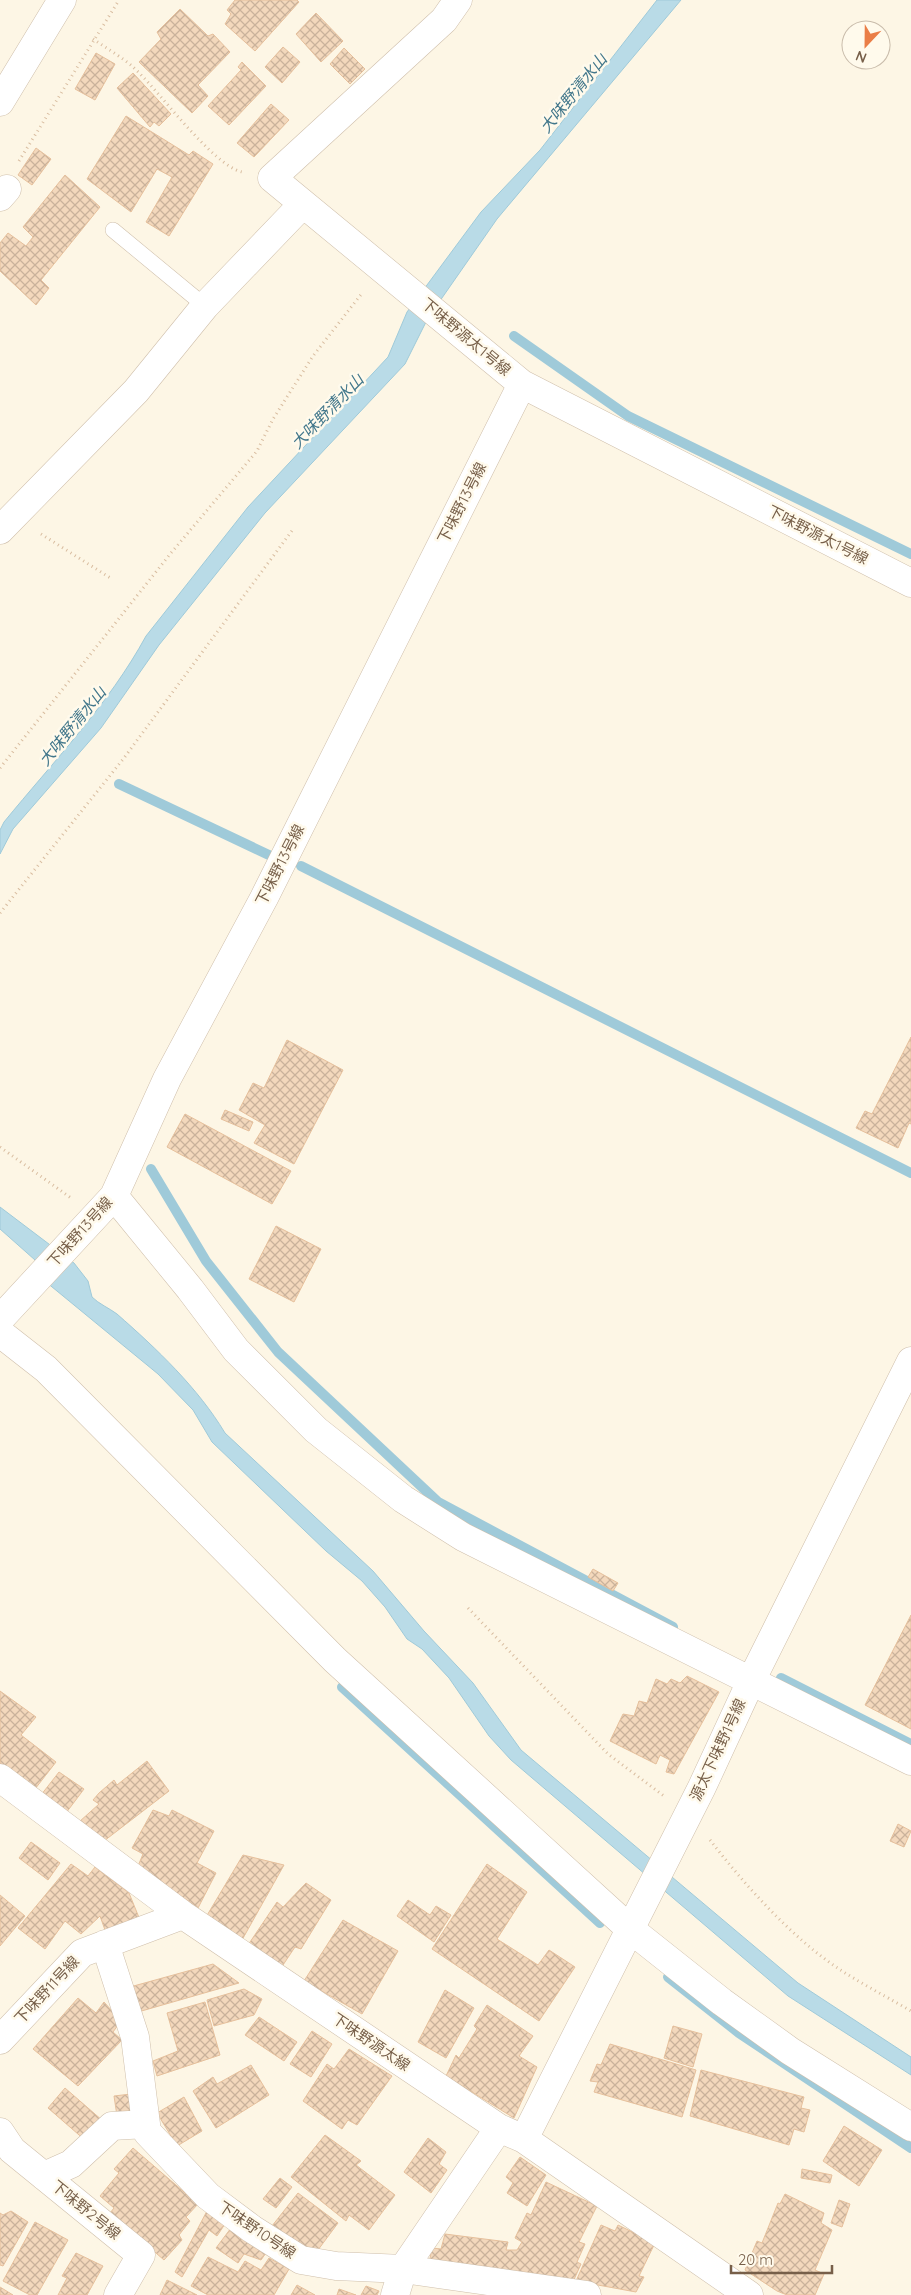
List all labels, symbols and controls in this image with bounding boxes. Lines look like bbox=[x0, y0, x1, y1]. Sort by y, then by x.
north arrow bbox=[841, 20, 891, 70]
text: N bbox=[853, 47, 869, 67]
water label: 大味野清水山 bbox=[535, 49, 612, 137]
street label: 下味野源太1号線 bbox=[418, 294, 515, 379]
water label: 大味野清水山 bbox=[286, 369, 368, 452]
street label: 下味野13号線 bbox=[433, 459, 490, 546]
street label: 下味野源太1号線 bbox=[765, 501, 872, 568]
water label: 大味野清水山 bbox=[34, 682, 111, 770]
street label: 下味野13号線 bbox=[251, 821, 308, 908]
street label: 下味野13号線 bbox=[43, 1192, 116, 1271]
street label: 源太下味野1号線 bbox=[686, 1696, 750, 1804]
street label: 下味野11号線 bbox=[10, 1952, 83, 2028]
street label: 下味野源太線 bbox=[329, 2009, 414, 2075]
street label: 下味野2号線 bbox=[48, 2176, 125, 2243]
street label: 下味野10号線 bbox=[215, 2197, 300, 2262]
scale bar bbox=[731, 2242, 832, 2274]
text: 20 m bbox=[738, 2250, 773, 2269]

